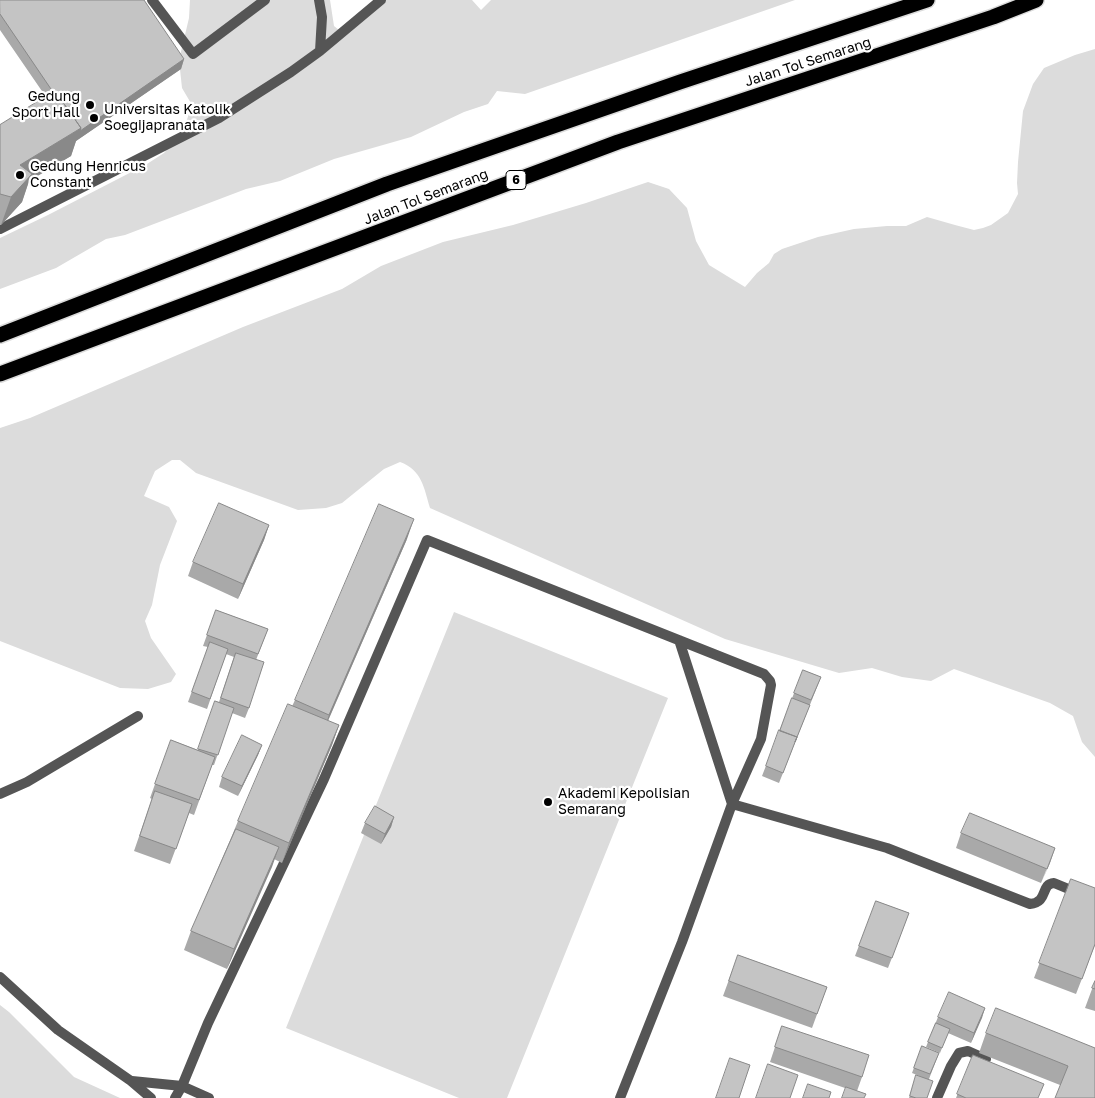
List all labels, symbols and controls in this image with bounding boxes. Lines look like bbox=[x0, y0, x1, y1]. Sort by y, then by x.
street label: Jalan Tol Semarang bbox=[743, 34, 873, 90]
place label: Gedung Sport Hall bbox=[12, 89, 80, 121]
marker: Gedung Sport Hall bbox=[84, 99, 96, 111]
place label: Universitas Katolik Soegijapranata bbox=[104, 102, 231, 134]
marker: Universitas Katolik Soegijapranata bbox=[88, 112, 100, 124]
place label: Gedung Henricus Constant bbox=[30, 159, 146, 192]
street label: Jalan Tol Semarang bbox=[361, 166, 491, 228]
marker: Gedung Henricus Constant bbox=[14, 169, 26, 181]
road number: 6 bbox=[506, 170, 526, 190]
place label: Akademi Kepolisian Semarang bbox=[558, 786, 690, 819]
marker: Akademi Kepolisian Semarang bbox=[542, 796, 554, 808]

